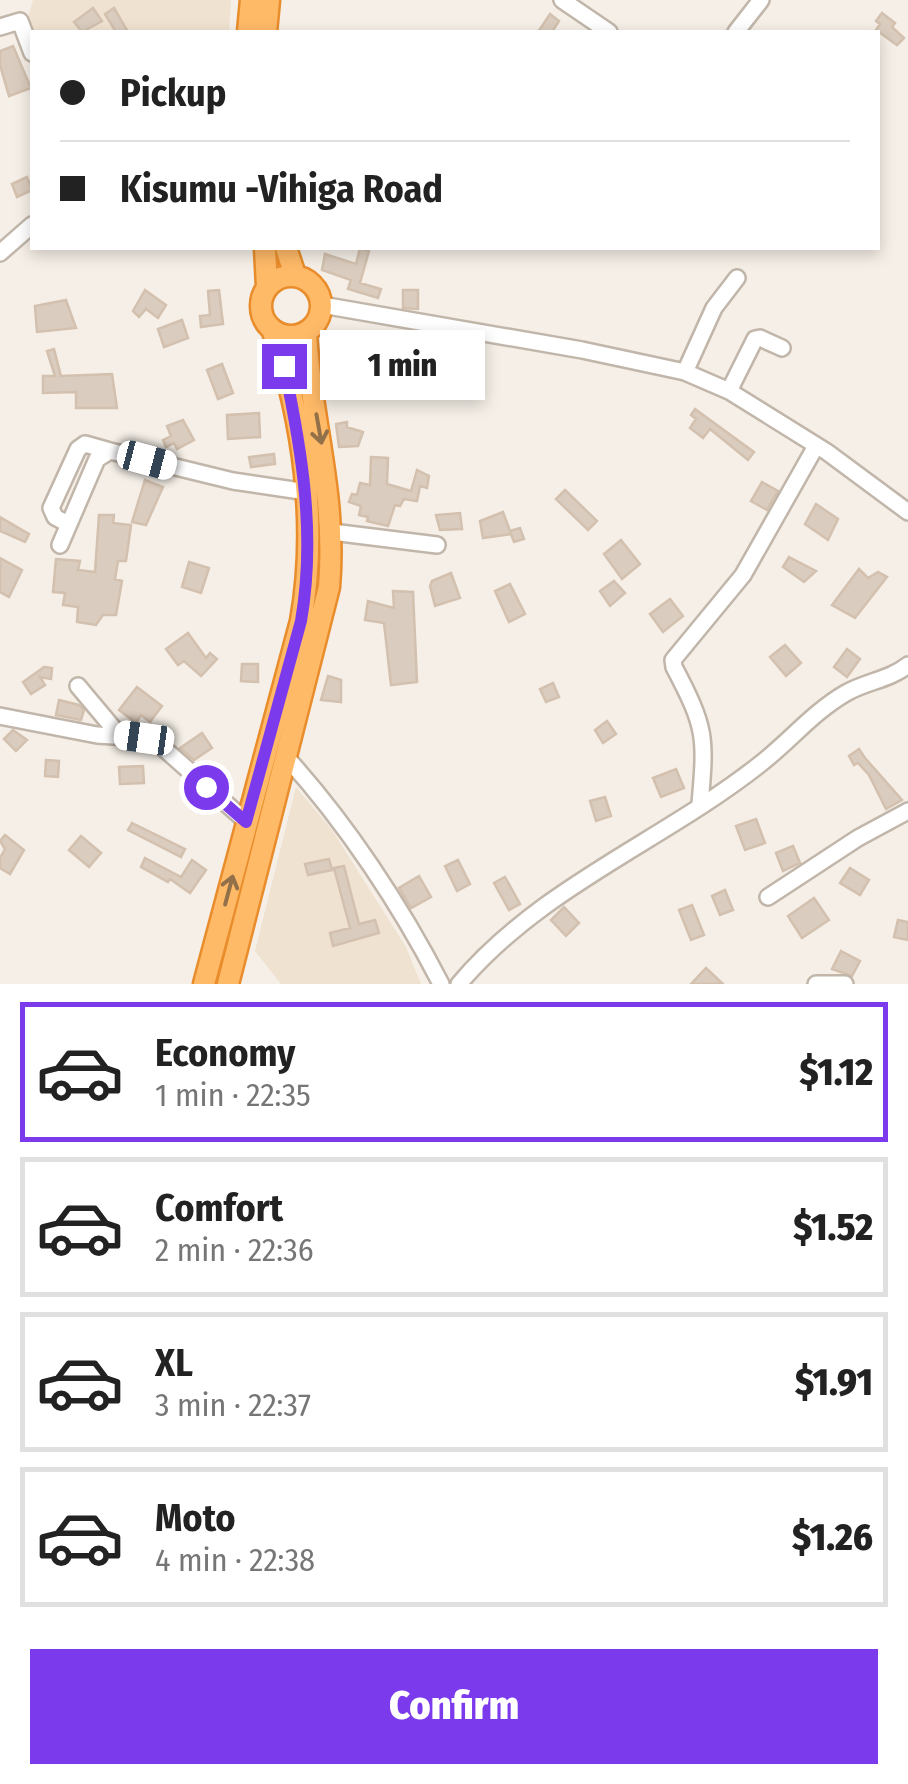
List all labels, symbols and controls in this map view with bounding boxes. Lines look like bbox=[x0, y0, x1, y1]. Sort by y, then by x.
text: Pickup bbox=[120, 70, 226, 116]
text: Kisumu -Vihiga Road bbox=[120, 166, 443, 212]
callout: 1 min bbox=[319, 331, 484, 401]
route end bbox=[262, 344, 307, 389]
text: 1 min bbox=[368, 346, 437, 384]
one-way arrow bbox=[310, 412, 329, 445]
car bbox=[114, 438, 180, 482]
car bbox=[112, 719, 176, 757]
route start bbox=[184, 765, 229, 810]
one-way arrow bbox=[220, 875, 239, 906]
icon: car bbox=[35, 1027, 125, 1117]
text: Economy bbox=[155, 1030, 295, 1076]
text: $1.12 bbox=[800, 1049, 873, 1095]
text: 1 min · 22:35 bbox=[155, 1076, 311, 1114]
icon: car bbox=[35, 1182, 125, 1272]
text: Comfort bbox=[155, 1185, 283, 1231]
text: $1.52 bbox=[793, 1204, 873, 1250]
text: 2 min · 22:36 bbox=[155, 1231, 314, 1269]
icon: car bbox=[35, 1337, 125, 1427]
text: XL bbox=[155, 1340, 193, 1386]
text: $1.91 bbox=[795, 1359, 873, 1405]
text: 3 min · 22:37 bbox=[155, 1386, 311, 1424]
icon: car bbox=[35, 1492, 125, 1582]
text: Moto bbox=[155, 1495, 236, 1541]
text: $1.26 bbox=[792, 1514, 873, 1560]
text: 4 min · 22:38 bbox=[155, 1541, 315, 1579]
button: Confirm bbox=[30, 1649, 878, 1764]

